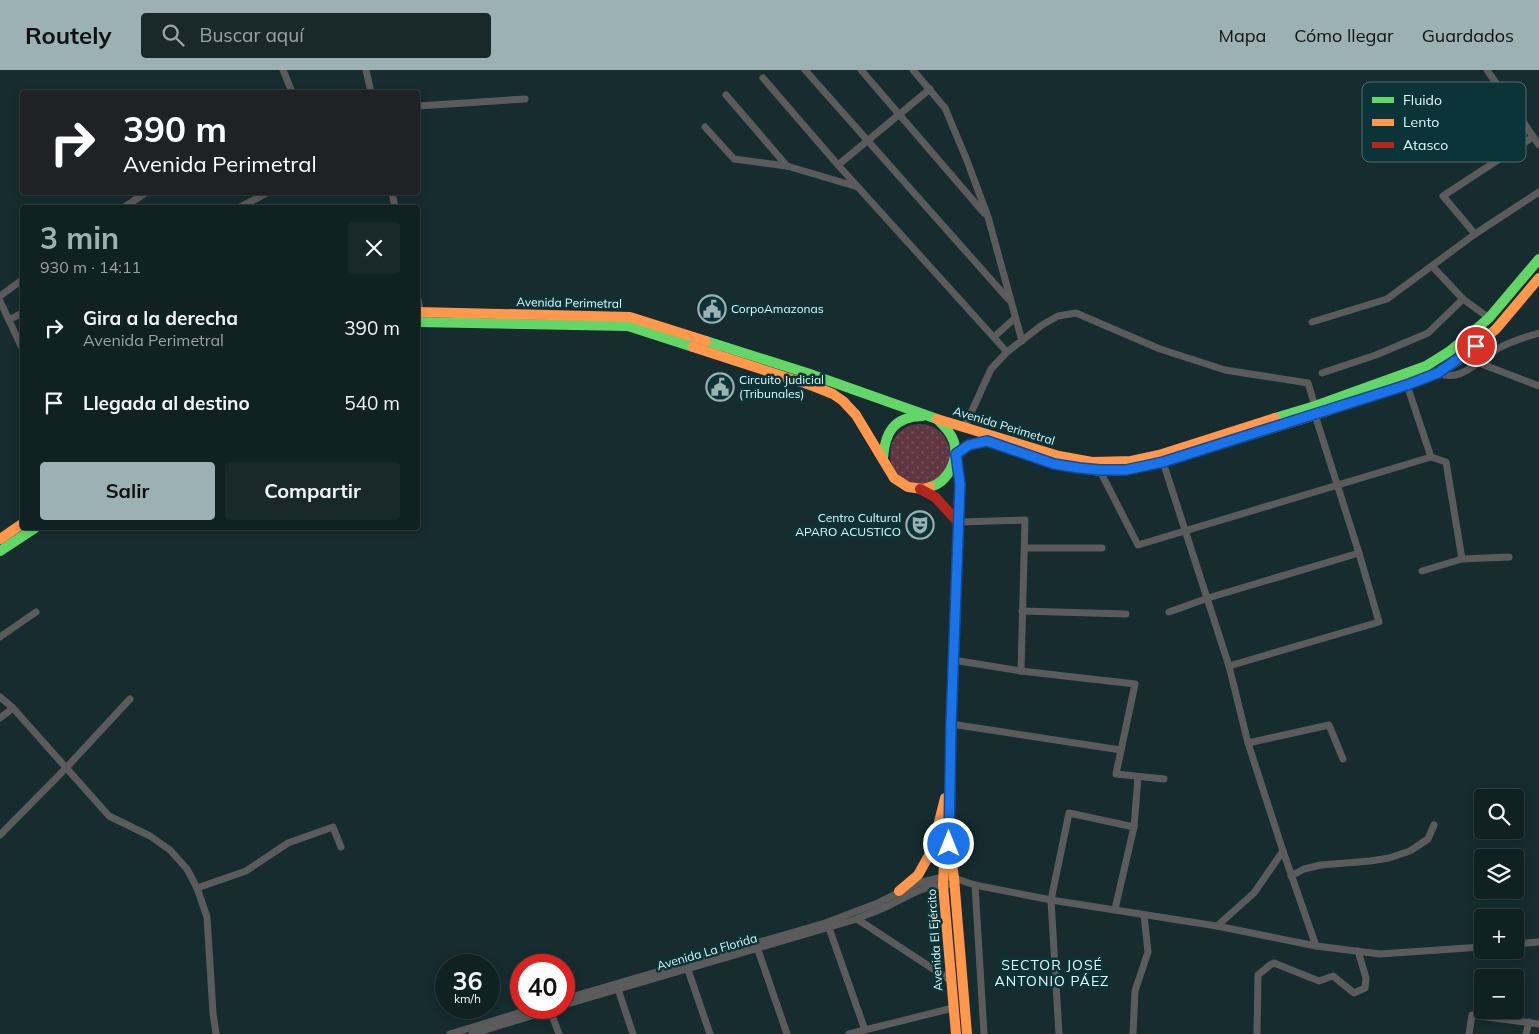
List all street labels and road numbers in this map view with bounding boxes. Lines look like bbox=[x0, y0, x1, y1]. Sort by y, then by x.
street label: Avenida Perimetral bbox=[516, 294, 622, 311]
street label: Avenida Perimetral bbox=[951, 403, 1057, 448]
street label: Avenida El Ejército bbox=[923, 888, 946, 992]
street label: Avenida La Florida bbox=[655, 930, 759, 973]

